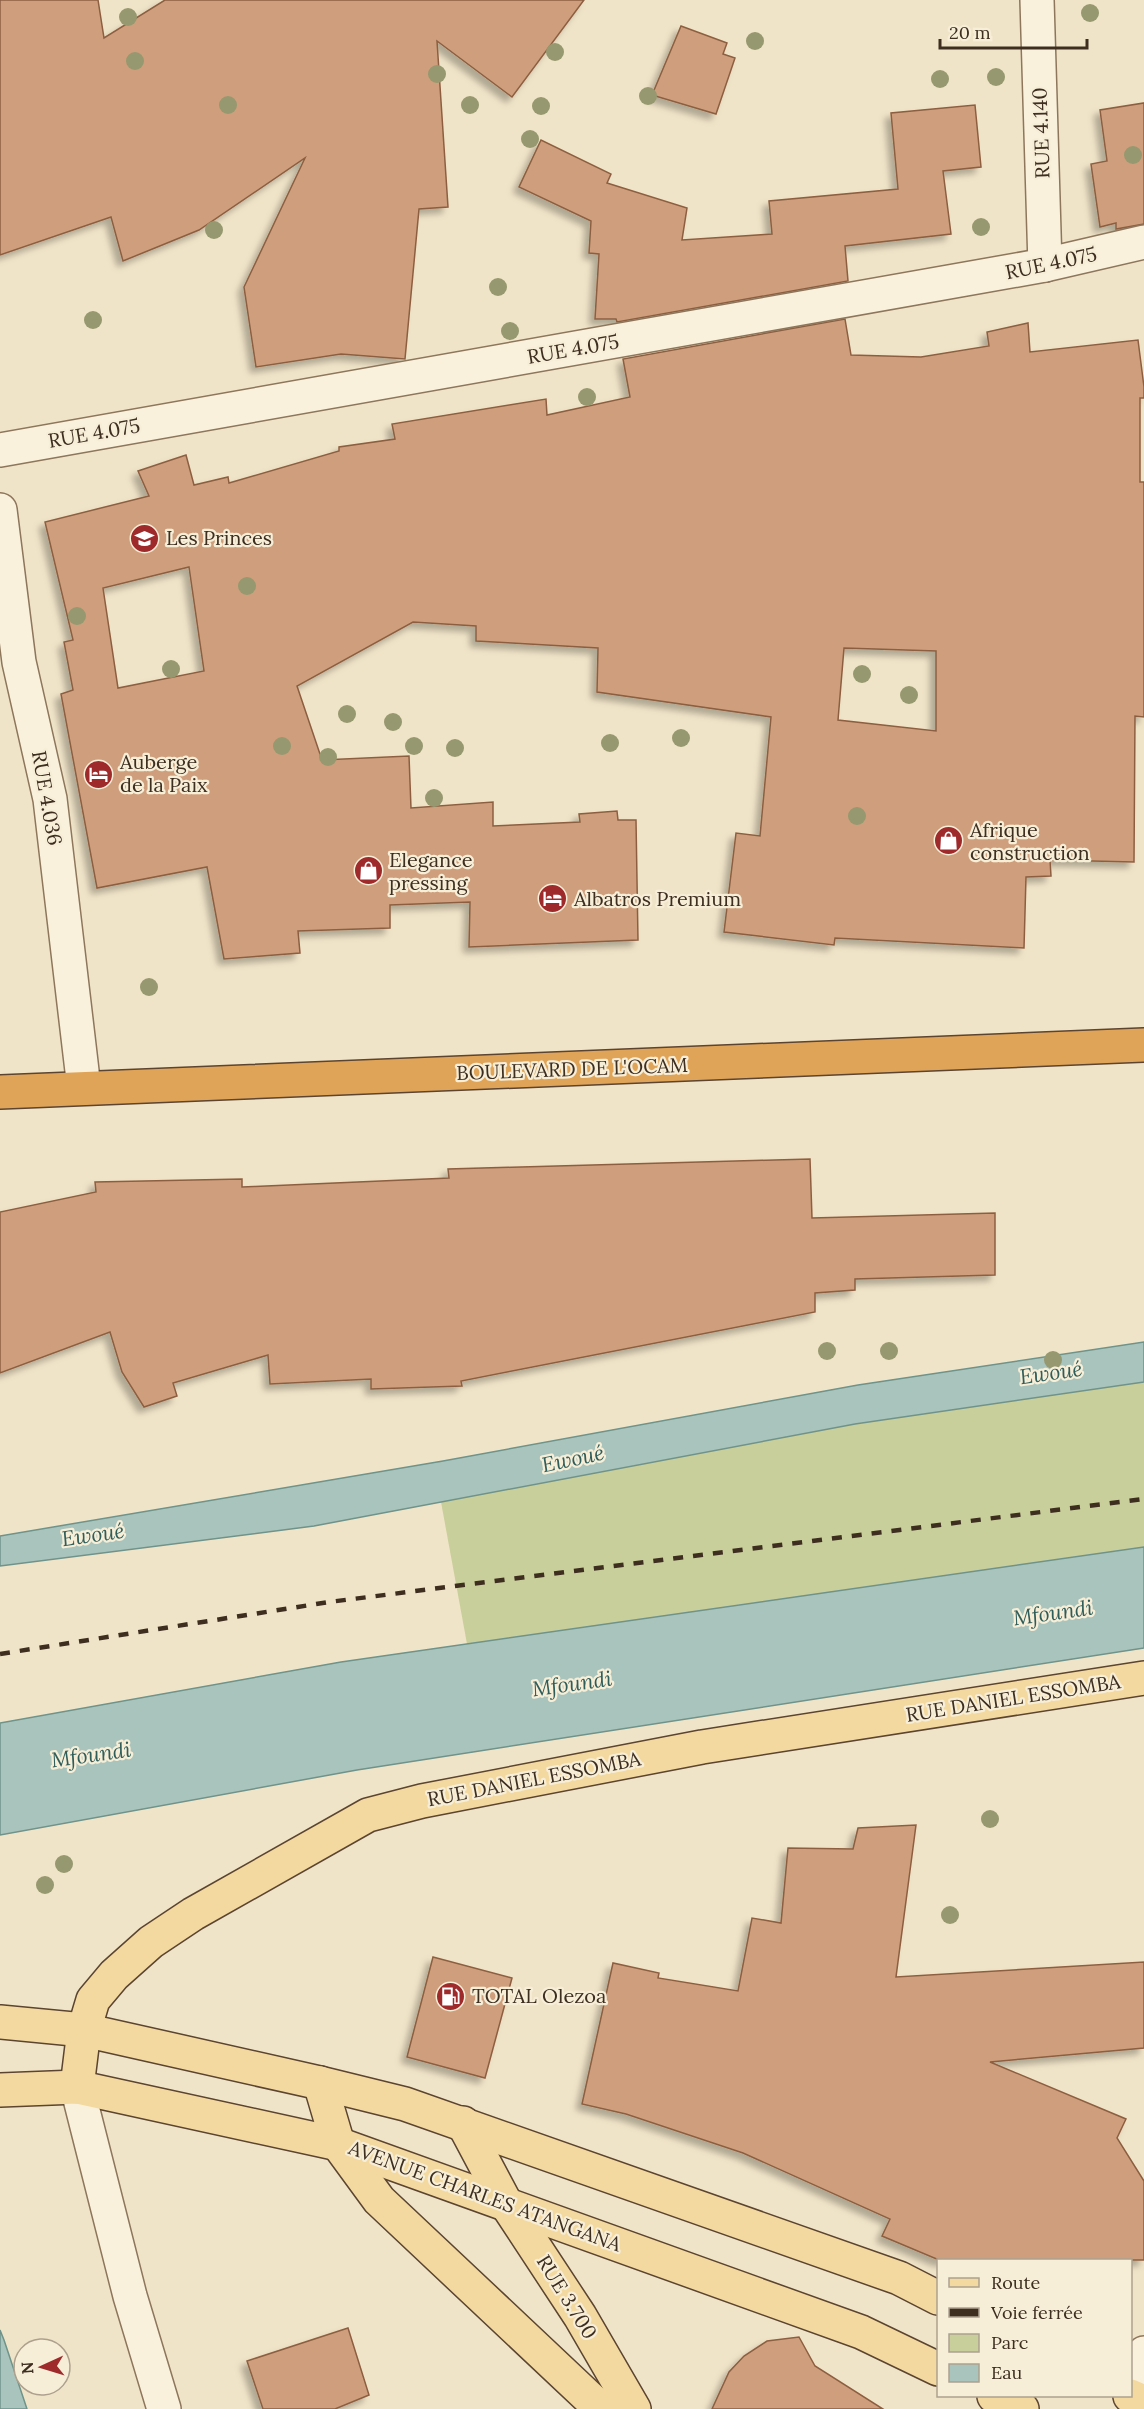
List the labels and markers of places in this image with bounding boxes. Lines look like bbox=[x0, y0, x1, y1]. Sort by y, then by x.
school or university icon: Les Princes bbox=[129, 522, 161, 554]
place label: Les Princes bbox=[166, 525, 272, 550]
place label: Auberge de la Paix bbox=[119, 749, 208, 797]
hotel icon: Auberge de la Paix bbox=[83, 758, 115, 790]
place label: Afrique construction bbox=[969, 817, 1090, 865]
shop icon: Afrique construction bbox=[933, 825, 965, 857]
place label: Elegance pressing bbox=[389, 847, 473, 895]
shop icon: Elegance pressing bbox=[352, 855, 384, 887]
hotel icon: Albatros Premium bbox=[537, 883, 569, 915]
place label: Albatros Premium bbox=[573, 886, 741, 911]
fuel station icon: TOTAL Olezoa bbox=[435, 1980, 467, 2012]
place label: TOTAL Olezoa bbox=[472, 1983, 606, 2008]

